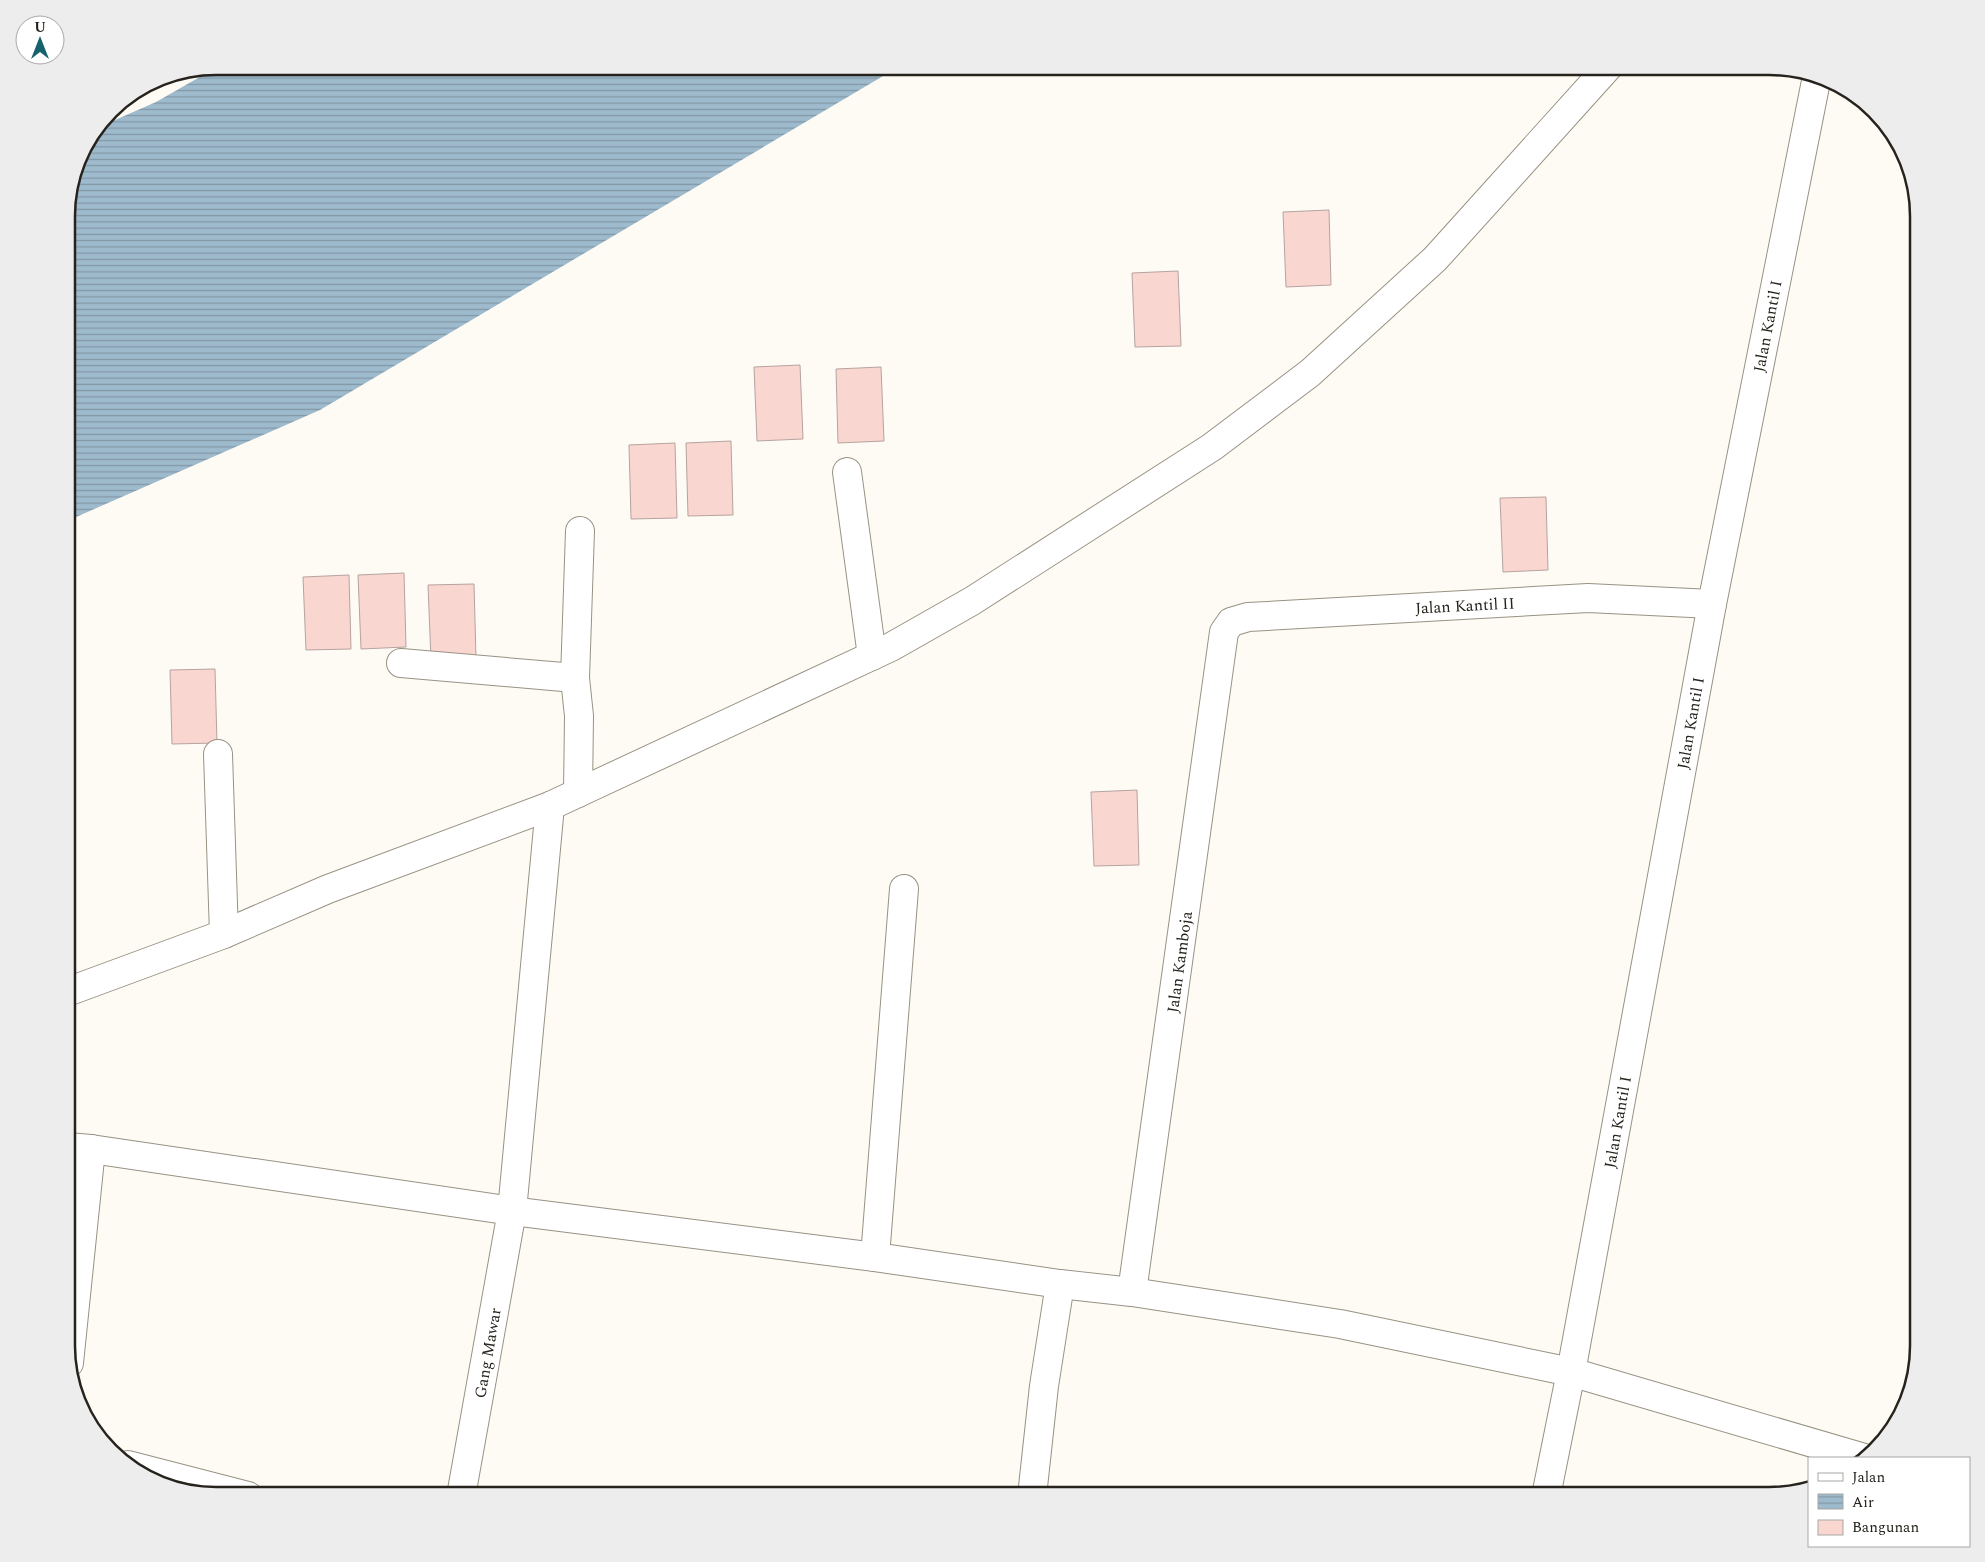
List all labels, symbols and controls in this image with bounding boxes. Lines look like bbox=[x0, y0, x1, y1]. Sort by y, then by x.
north arrow bbox=[15, 15, 65, 65]
text: U bbox=[34, 17, 46, 38]
street label: Jalan Kantil I bbox=[1747, 278, 1789, 374]
street label: Jalan Kantil II bbox=[1415, 591, 1515, 621]
street label: Jalan Kantil I bbox=[1671, 675, 1711, 771]
street label: Jalan Kamboja bbox=[1161, 910, 1199, 1015]
street label: Jalan Kantil I bbox=[1598, 1074, 1638, 1170]
street label: Gang Mawar bbox=[468, 1306, 508, 1400]
legend bbox=[1808, 1457, 1970, 1547]
text: Jalan bbox=[1852, 1466, 1885, 1489]
text: Air bbox=[1852, 1491, 1874, 1514]
text: Bangunan bbox=[1852, 1516, 1919, 1539]

